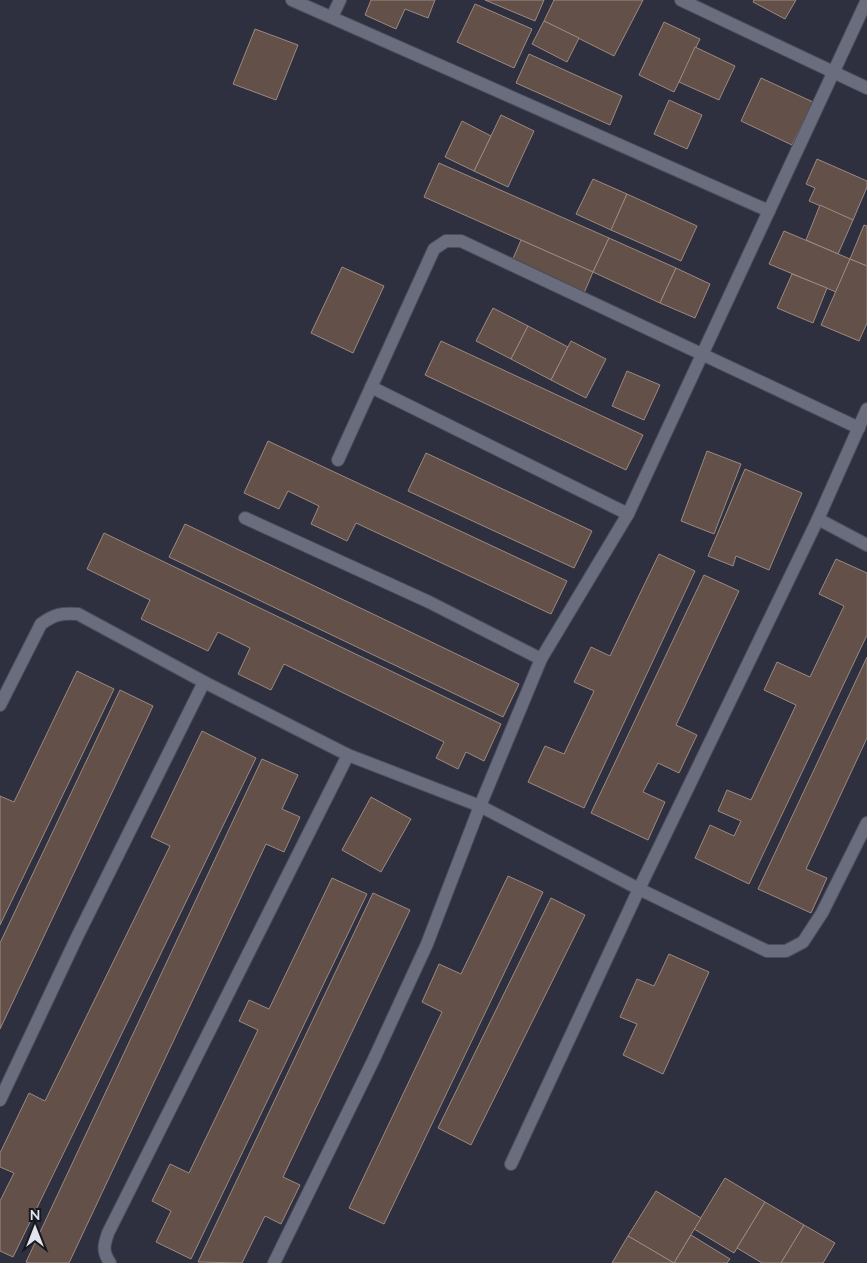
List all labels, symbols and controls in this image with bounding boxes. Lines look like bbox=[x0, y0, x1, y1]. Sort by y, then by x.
north arrow bbox=[10, 1203, 60, 1253]
text: N bbox=[30, 1206, 40, 1224]

